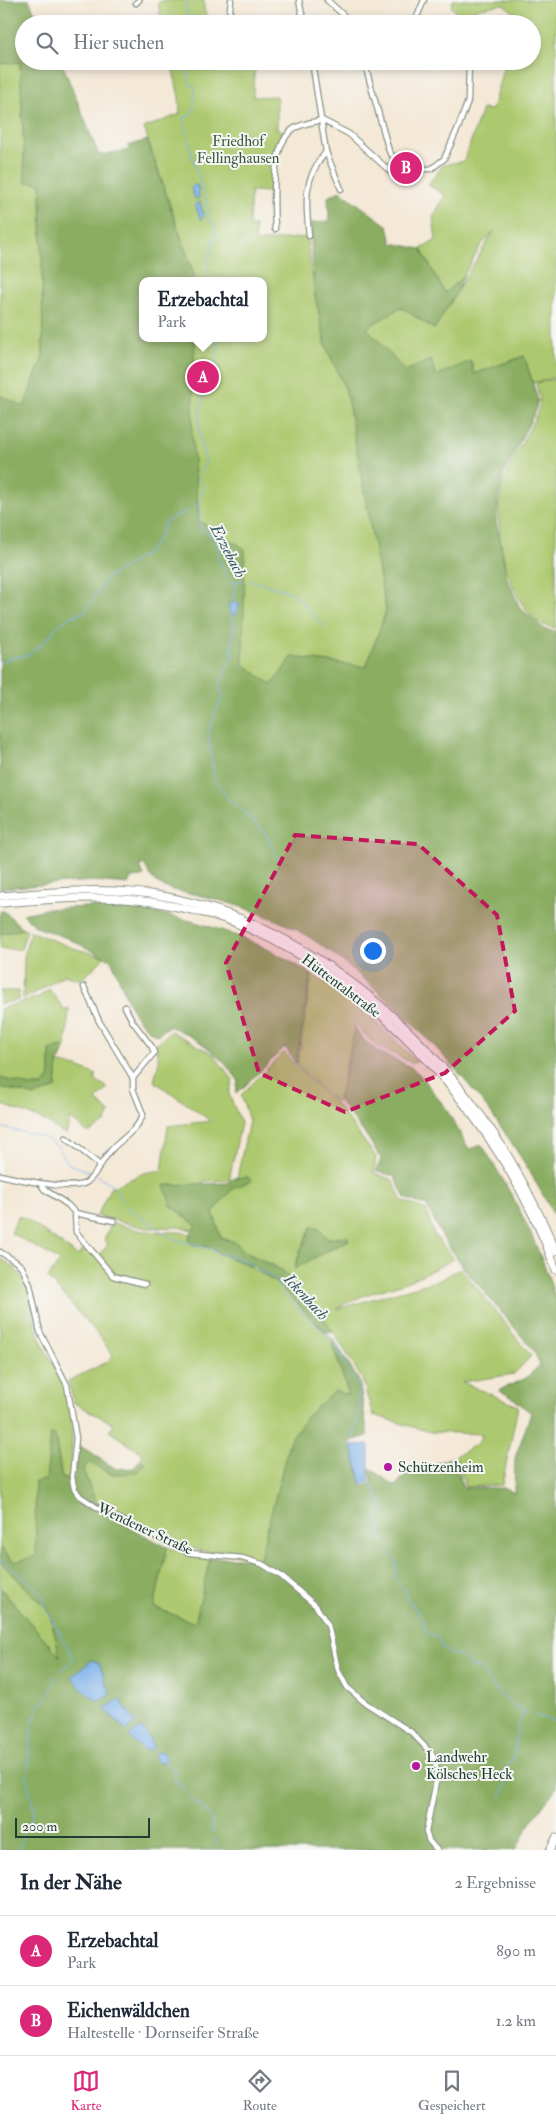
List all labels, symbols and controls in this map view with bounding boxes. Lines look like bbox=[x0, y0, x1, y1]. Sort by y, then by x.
search box bbox=[15, 15, 541, 70]
icon: search bbox=[33, 29, 61, 57]
text: Hier suchen bbox=[73, 31, 164, 55]
park label: Friedhof Fellinghausen bbox=[196, 132, 280, 168]
pin: B bbox=[390, 149, 422, 187]
popup bbox=[139, 277, 267, 342]
text: Erzebachtal bbox=[157, 288, 249, 312]
text: Park bbox=[157, 312, 186, 332]
pin: A bbox=[187, 358, 219, 396]
water label: Erzebach bbox=[205, 520, 250, 581]
your location bbox=[360, 938, 386, 964]
street label: Hüttentalstraße bbox=[298, 950, 384, 1022]
water label: Ickenbach bbox=[279, 1269, 333, 1325]
place label: Schützenheim bbox=[398, 1458, 484, 1477]
marker: Schützenheim bbox=[382, 1461, 394, 1473]
street label: Wendener Straße bbox=[93, 1498, 196, 1560]
place label: Landwehr Kölsches Heck bbox=[426, 1748, 512, 1784]
marker: Landwehr Kölsches Heck bbox=[410, 1760, 422, 1772]
scale bar bbox=[15, 1815, 150, 1838]
text: 200 m bbox=[22, 1818, 57, 1835]
text: In der Nähe bbox=[20, 1869, 122, 1896]
text: 2 Ergebnisse bbox=[455, 1873, 536, 1893]
text: Erzebachtal bbox=[67, 1929, 158, 1953]
text: A bbox=[31, 1941, 41, 1961]
text: 890 m bbox=[496, 1941, 536, 1961]
text: Park bbox=[67, 1953, 96, 1973]
text: Eichenwäldchen bbox=[67, 1999, 190, 2023]
text: B bbox=[31, 2011, 41, 2031]
text: 1.2 km bbox=[496, 2011, 536, 2031]
text: Haltestelle · Dornseifer Straße bbox=[67, 2023, 259, 2043]
tab: Karte bbox=[71, 2067, 102, 2114]
tab: Route bbox=[243, 2067, 277, 2114]
tab: Gespeichert bbox=[418, 2067, 485, 2114]

